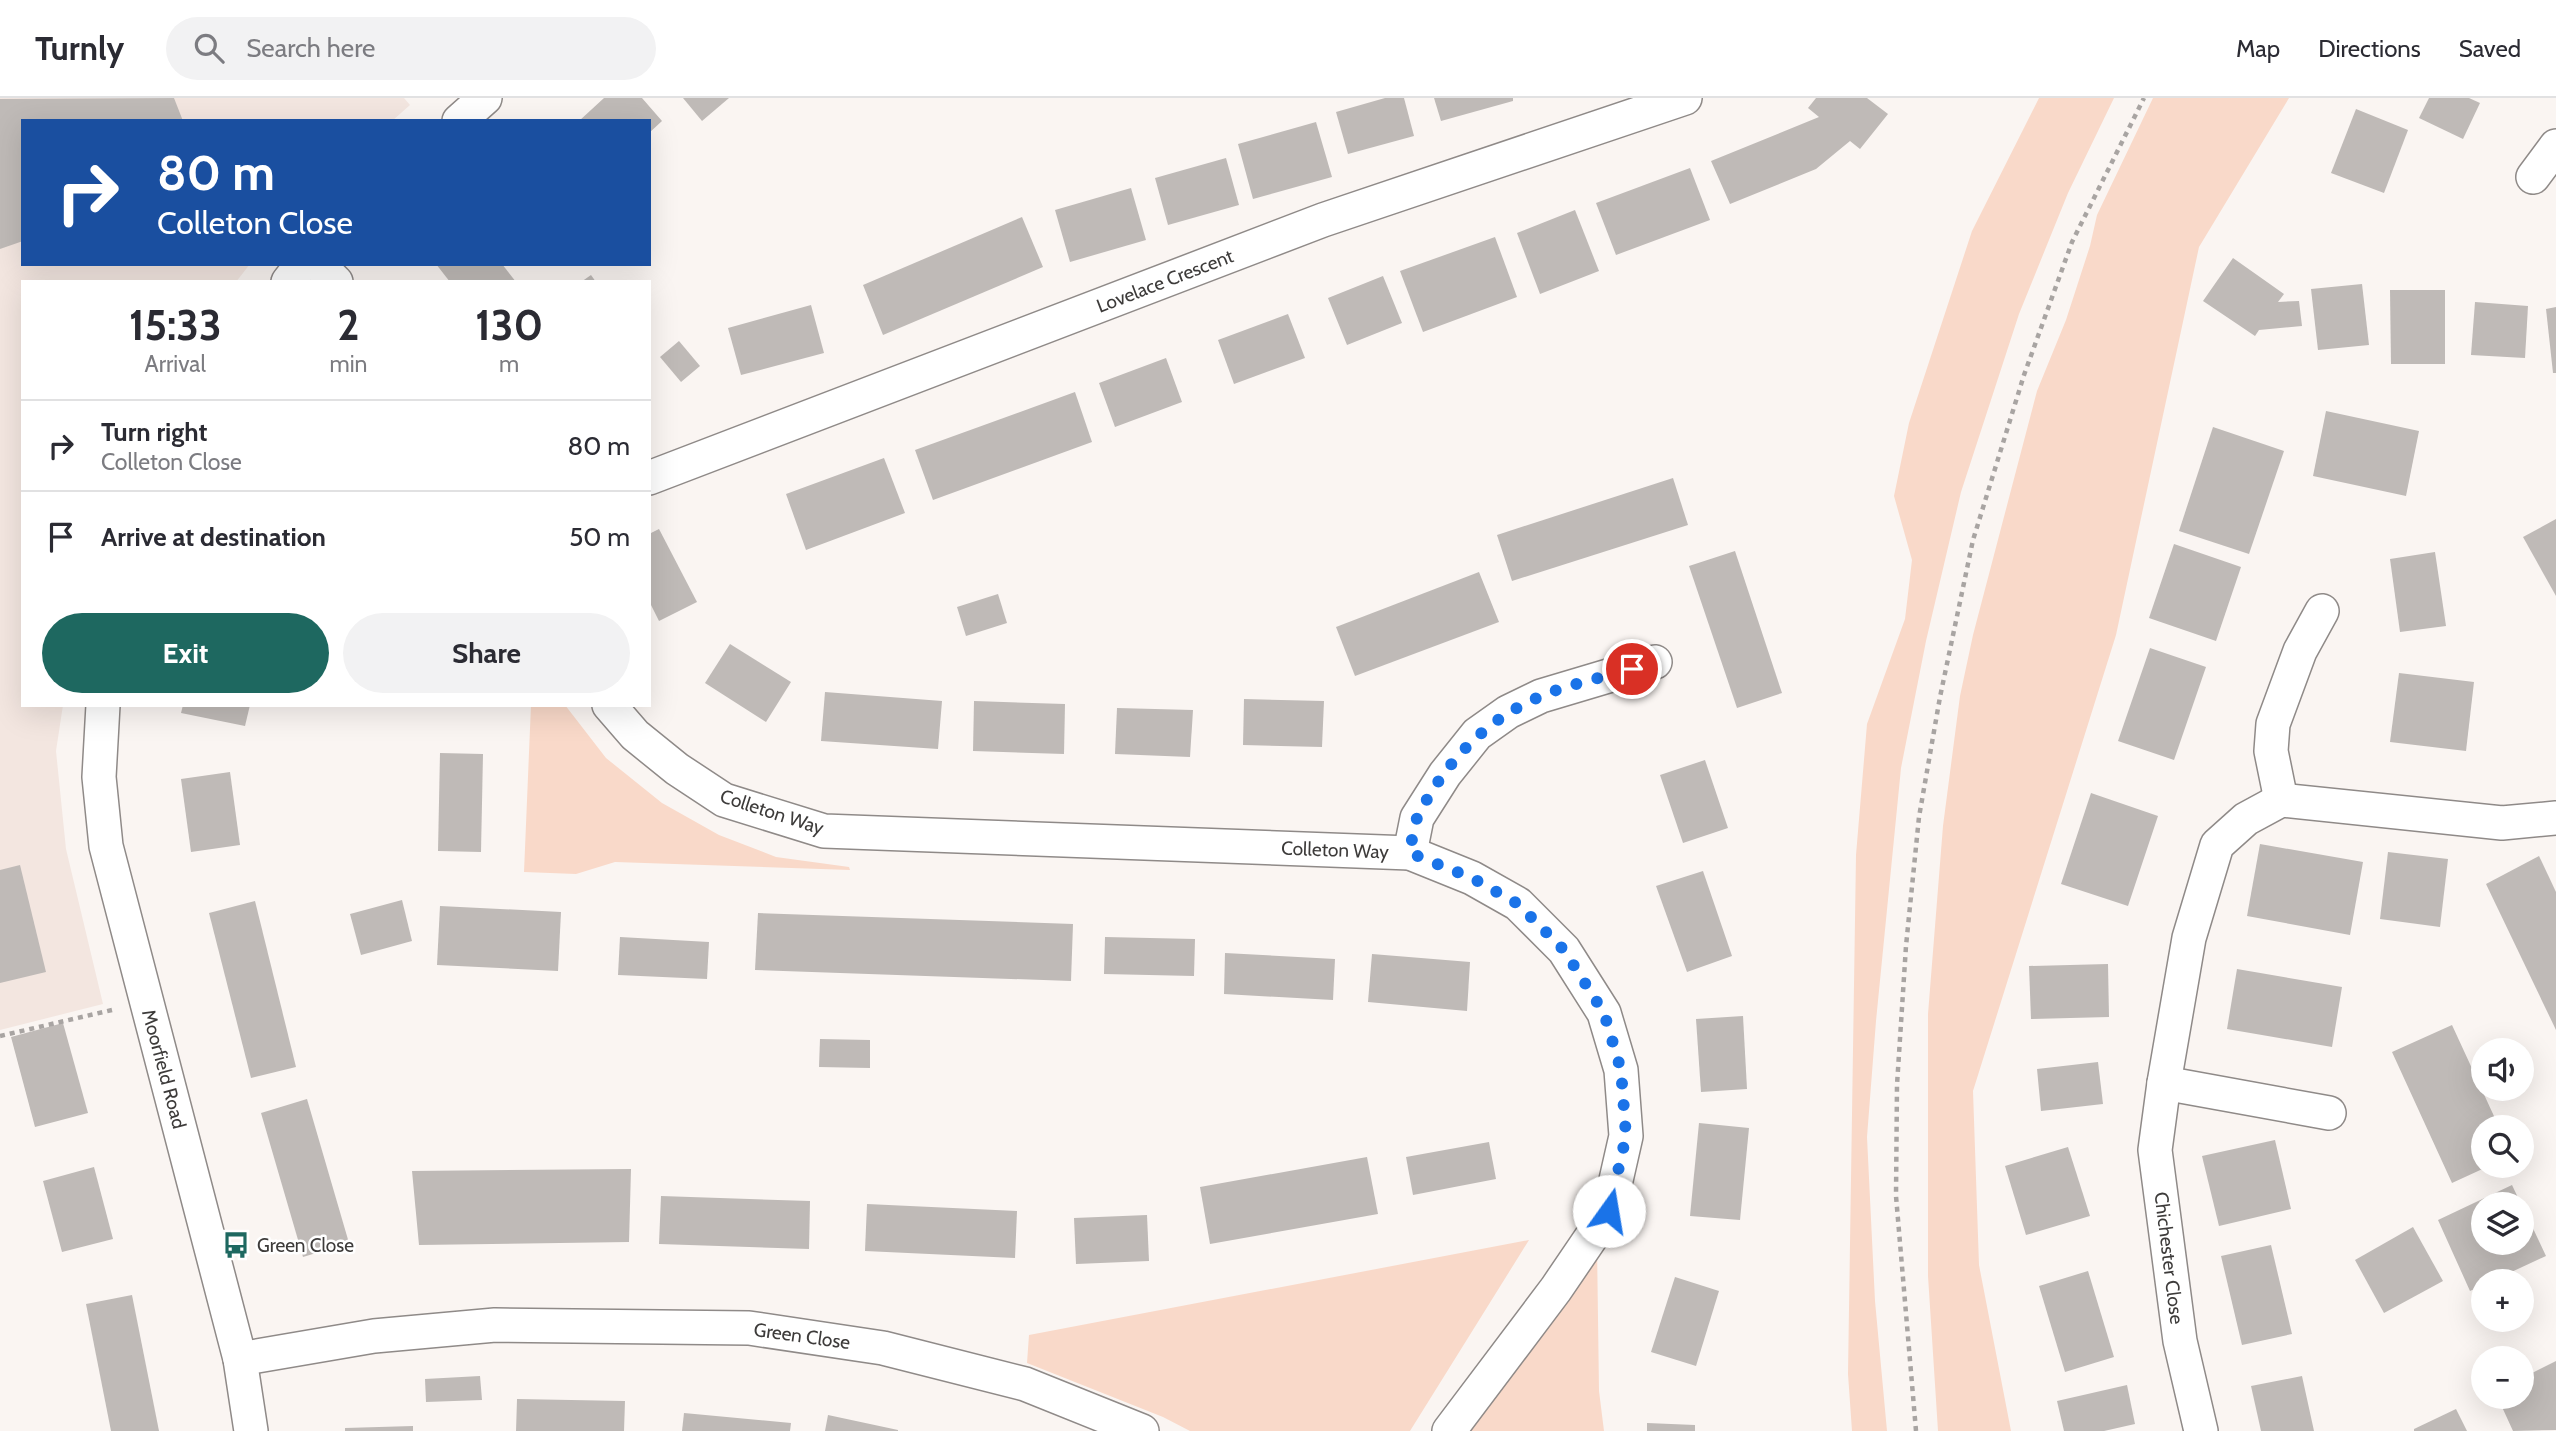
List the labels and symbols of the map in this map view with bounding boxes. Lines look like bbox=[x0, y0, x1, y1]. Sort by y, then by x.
street label: Lovelace Crescent bbox=[1093, 244, 1237, 318]
pin bbox=[1602, 639, 1662, 699]
street label: Colleton Way bbox=[717, 784, 827, 840]
street label: Colleton Way bbox=[1281, 837, 1390, 863]
street label: Moorfield Road bbox=[137, 1007, 191, 1131]
position arrow bbox=[1572, 1174, 1646, 1248]
street label: Chichester Close bbox=[2149, 1191, 2189, 1326]
bus stop icon: Green Close bbox=[221, 1230, 251, 1260]
place label: Green Close bbox=[257, 1234, 354, 1257]
street label: Green Close bbox=[752, 1318, 852, 1354]

